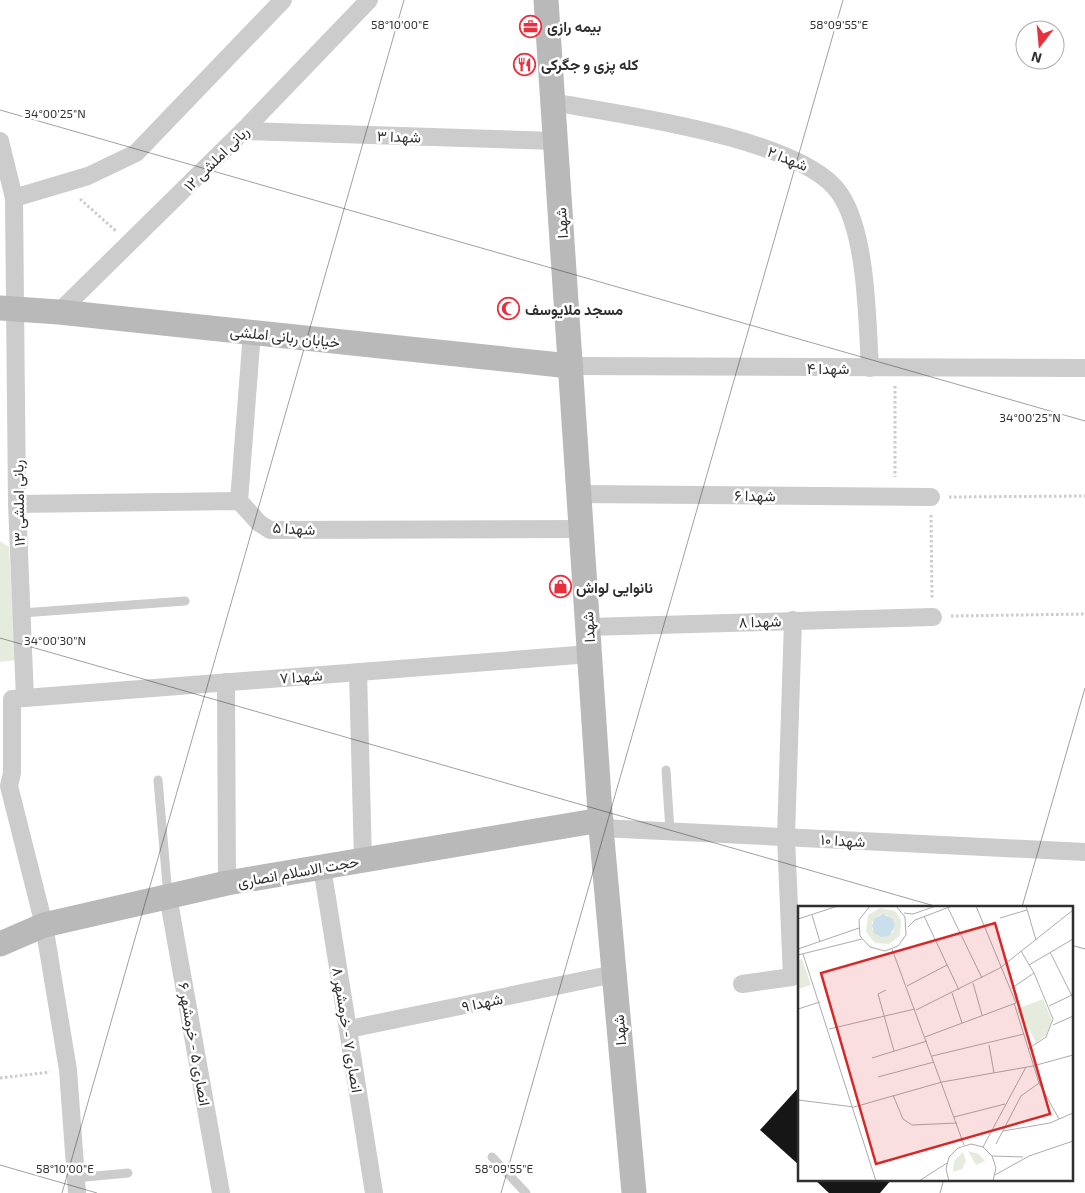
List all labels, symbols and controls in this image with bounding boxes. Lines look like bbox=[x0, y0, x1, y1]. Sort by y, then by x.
office icon: بیمه رازی bbox=[519, 14, 543, 38]
text: 58°10'00"E bbox=[371, 17, 429, 31]
place label: بیمه رازی bbox=[547, 17, 601, 36]
text: 58°09'55"E bbox=[810, 17, 869, 31]
north arrow bbox=[1015, 20, 1065, 70]
text: N bbox=[1029, 48, 1043, 68]
restaurant icon: کله پزی و جگرکی bbox=[513, 52, 537, 76]
place label: کله پزی و جگرکی bbox=[541, 55, 639, 75]
text: 34°00'25"N bbox=[24, 106, 86, 120]
street label: ربانی املشی ۱۲ bbox=[180, 122, 254, 196]
street label: شهدا ۳ bbox=[377, 126, 421, 147]
street label: شهدا ۲ bbox=[765, 142, 811, 175]
street label: شهدا bbox=[551, 207, 572, 239]
mosque icon: مسجد ملایوسف bbox=[497, 297, 521, 321]
place label: مسجد ملایوسف bbox=[525, 300, 623, 319]
street label: خیابان ربانی املشی bbox=[229, 321, 341, 353]
street label: شهدا ۴ bbox=[807, 359, 850, 378]
text: 34°00'25"N bbox=[999, 410, 1061, 424]
street label: ربانی املشی ۱۳ bbox=[8, 459, 30, 546]
street label: شهدا ۶ bbox=[734, 486, 776, 505]
street label: شهدا ۵ bbox=[272, 518, 316, 539]
shop icon: نانوایی لواش bbox=[548, 575, 572, 599]
place label: نانوایی لواش bbox=[576, 578, 653, 597]
street label: شهدا bbox=[578, 611, 599, 643]
street label: شهدا ۸ bbox=[738, 611, 782, 632]
text: 34°00'30"N bbox=[24, 633, 86, 647]
street label: شهدا ۷ bbox=[279, 666, 323, 687]
street label: شهدا ۱۰ bbox=[820, 830, 866, 851]
street label: حجت الاسلام انصاری bbox=[236, 851, 360, 893]
inset map bbox=[798, 906, 1072, 1180]
street label: انصاری ۷ - خرمشهر ۸ bbox=[327, 966, 367, 1094]
street label: انصاری ۵ - خرمشهر ۶ bbox=[173, 981, 215, 1108]
street label: شهدا ۹ bbox=[460, 989, 504, 1016]
street label: شهدا bbox=[609, 1014, 630, 1046]
text: 58°10'00"E bbox=[36, 1161, 94, 1175]
text: 58°09'55"E bbox=[475, 1161, 534, 1175]

